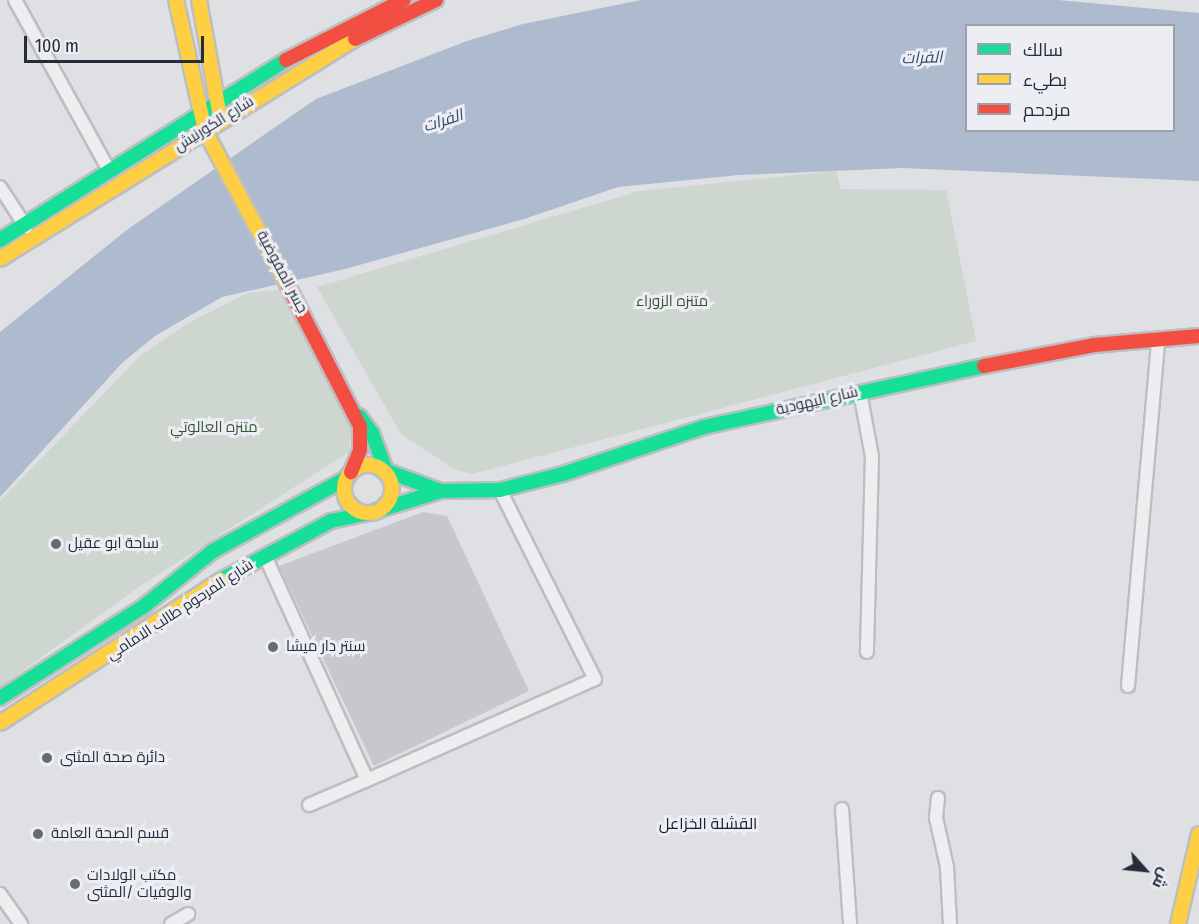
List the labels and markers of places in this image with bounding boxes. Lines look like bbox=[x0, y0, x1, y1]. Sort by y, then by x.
place label: ساحة ابو عقيل bbox=[68, 535, 159, 553]
marker: ساحة ابو عقيل bbox=[49, 537, 63, 551]
marker: سنتر دار ميشا bbox=[264, 638, 282, 656]
place label: سنتر دار ميشا bbox=[286, 638, 365, 656]
marker: دائرة صحة المثنى bbox=[38, 749, 56, 767]
place label: دائرة صحة المثنى bbox=[60, 749, 165, 767]
marker: قسم الصحة العامة bbox=[29, 825, 47, 843]
place label: قسم الصحة العامة bbox=[51, 825, 169, 843]
place label: مكتب الولادات والوفيات /المثنى bbox=[87, 866, 192, 901]
marker: مكتب الولادات والوفيات /المثنى bbox=[68, 877, 82, 891]

